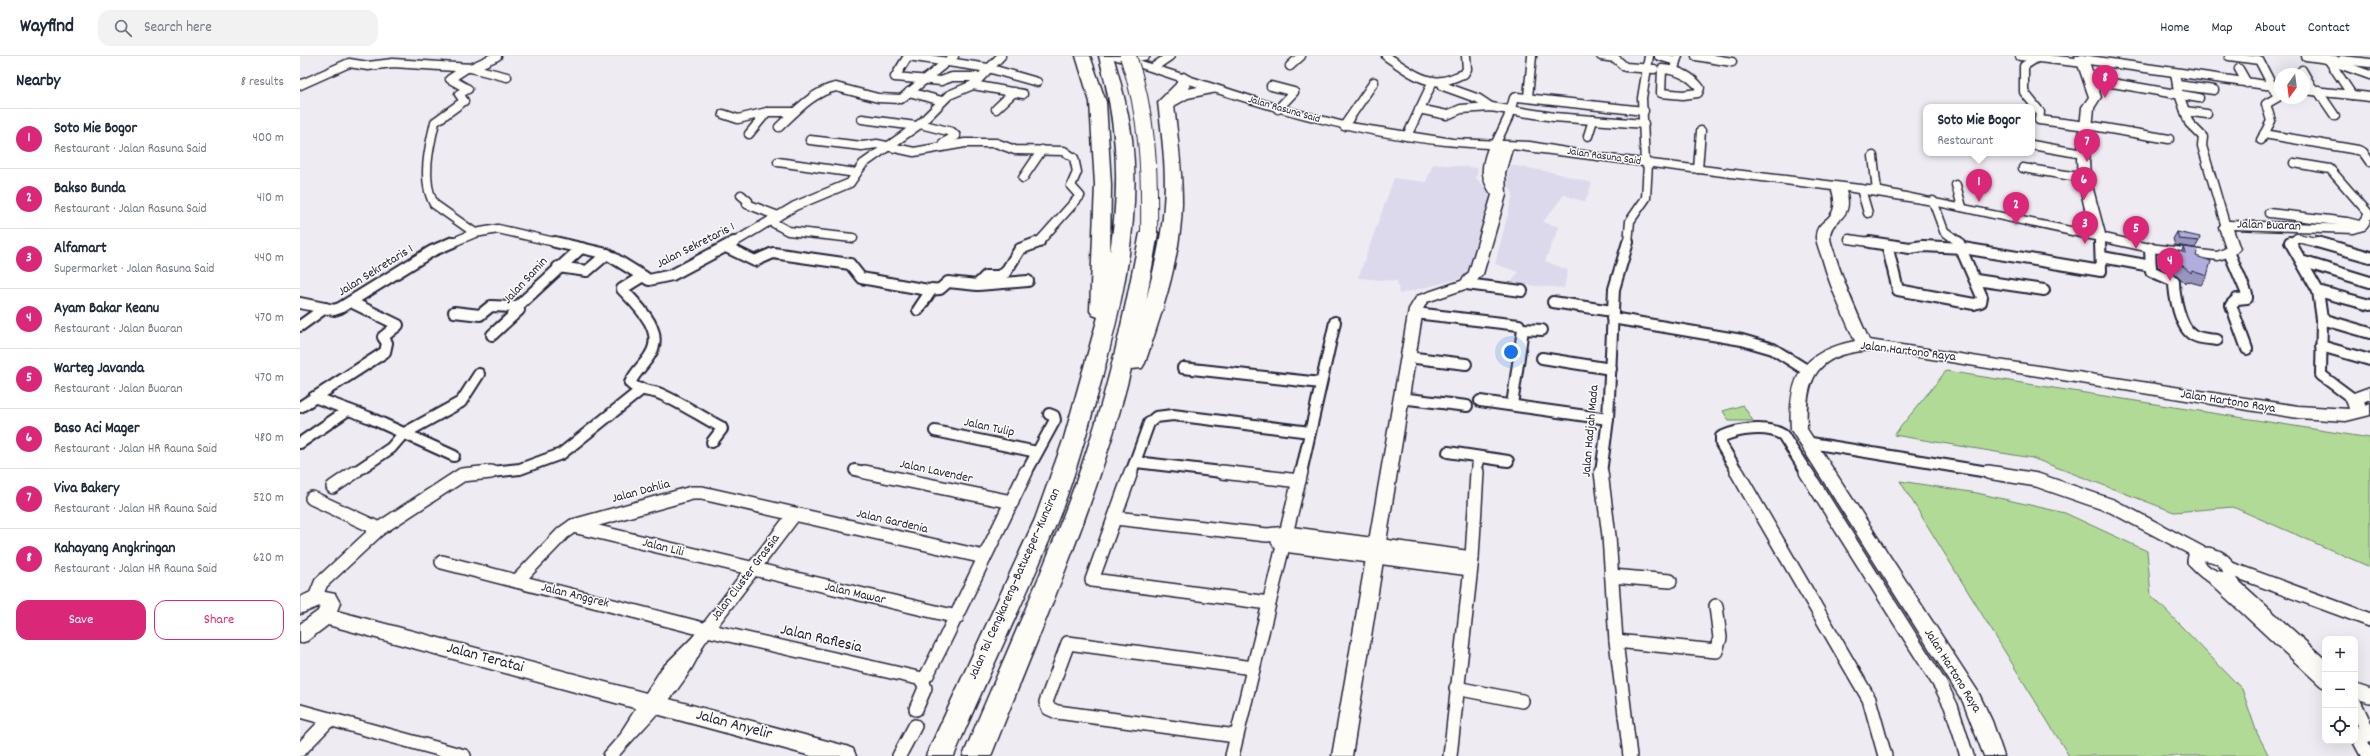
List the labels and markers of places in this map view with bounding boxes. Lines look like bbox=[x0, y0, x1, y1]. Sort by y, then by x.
pin: 8 bbox=[2092, 65, 2118, 98]
pin: 7 bbox=[2074, 129, 2100, 162]
pin: 6 bbox=[2071, 167, 2097, 200]
pin: 1 bbox=[1966, 169, 1992, 202]
pin: 2 bbox=[2003, 192, 2029, 225]
pin: 3 bbox=[2072, 211, 2098, 244]
pin: 5 bbox=[2123, 216, 2149, 249]
pin: 4 bbox=[2157, 248, 2183, 281]

